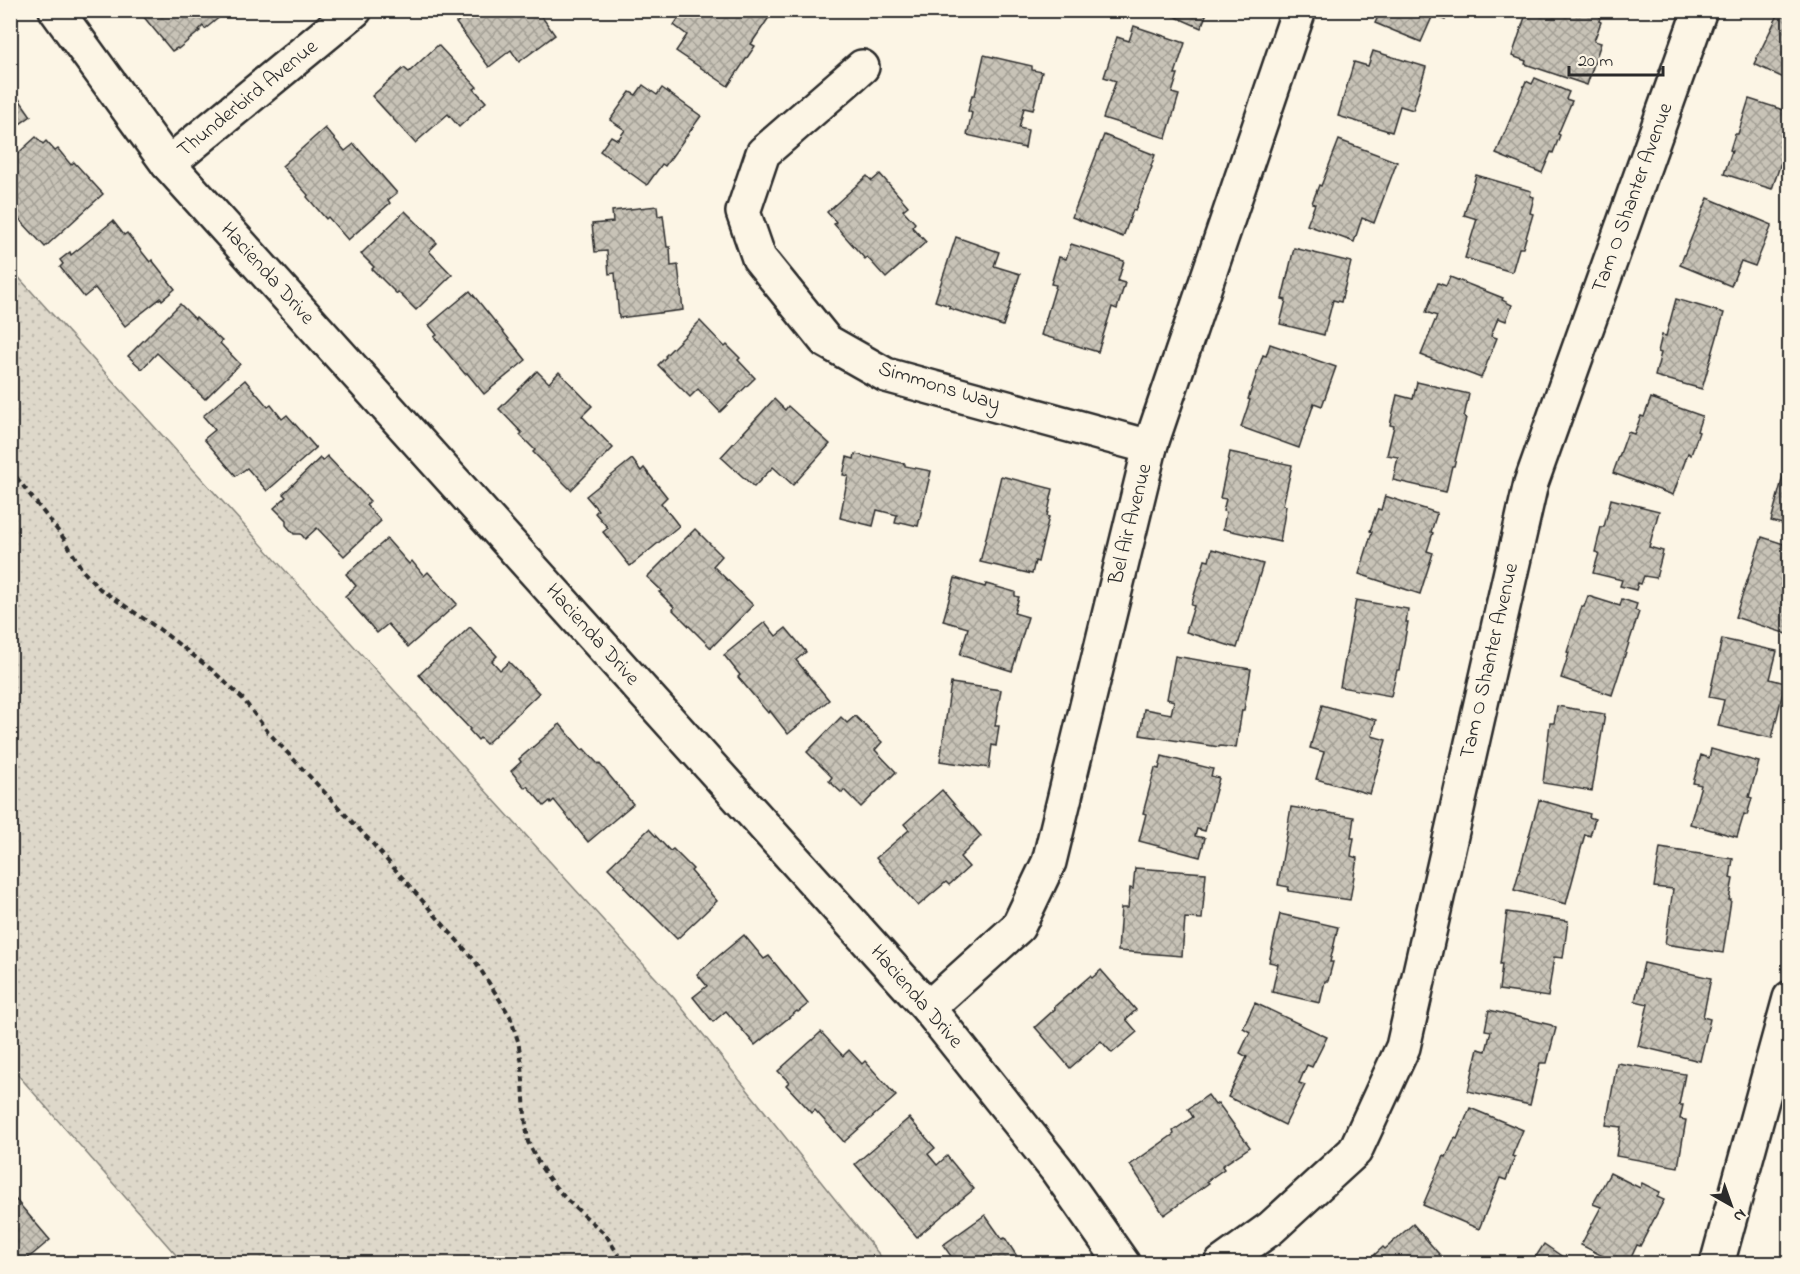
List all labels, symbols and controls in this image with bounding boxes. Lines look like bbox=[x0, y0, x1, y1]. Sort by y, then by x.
street label: Thunderbird Avenue bbox=[171, 32, 325, 165]
scale bar bbox=[1569, 39, 1664, 77]
text: 20 m bbox=[1578, 49, 1613, 75]
street label: Tam O Shanter Avenue bbox=[1585, 98, 1682, 297]
street label: Hacienda Drive bbox=[213, 216, 322, 332]
street label: Simmons Way bbox=[874, 354, 1004, 422]
street label: Bel Air Avenue bbox=[1101, 460, 1161, 589]
street label: Tam O Shanter Avenue bbox=[1453, 560, 1527, 762]
street label: Hacienda Drive bbox=[538, 577, 647, 693]
street label: Hacienda Drive bbox=[862, 939, 970, 1056]
north arrow bbox=[1701, 1175, 1761, 1235]
text: N bbox=[1727, 1202, 1751, 1228]

